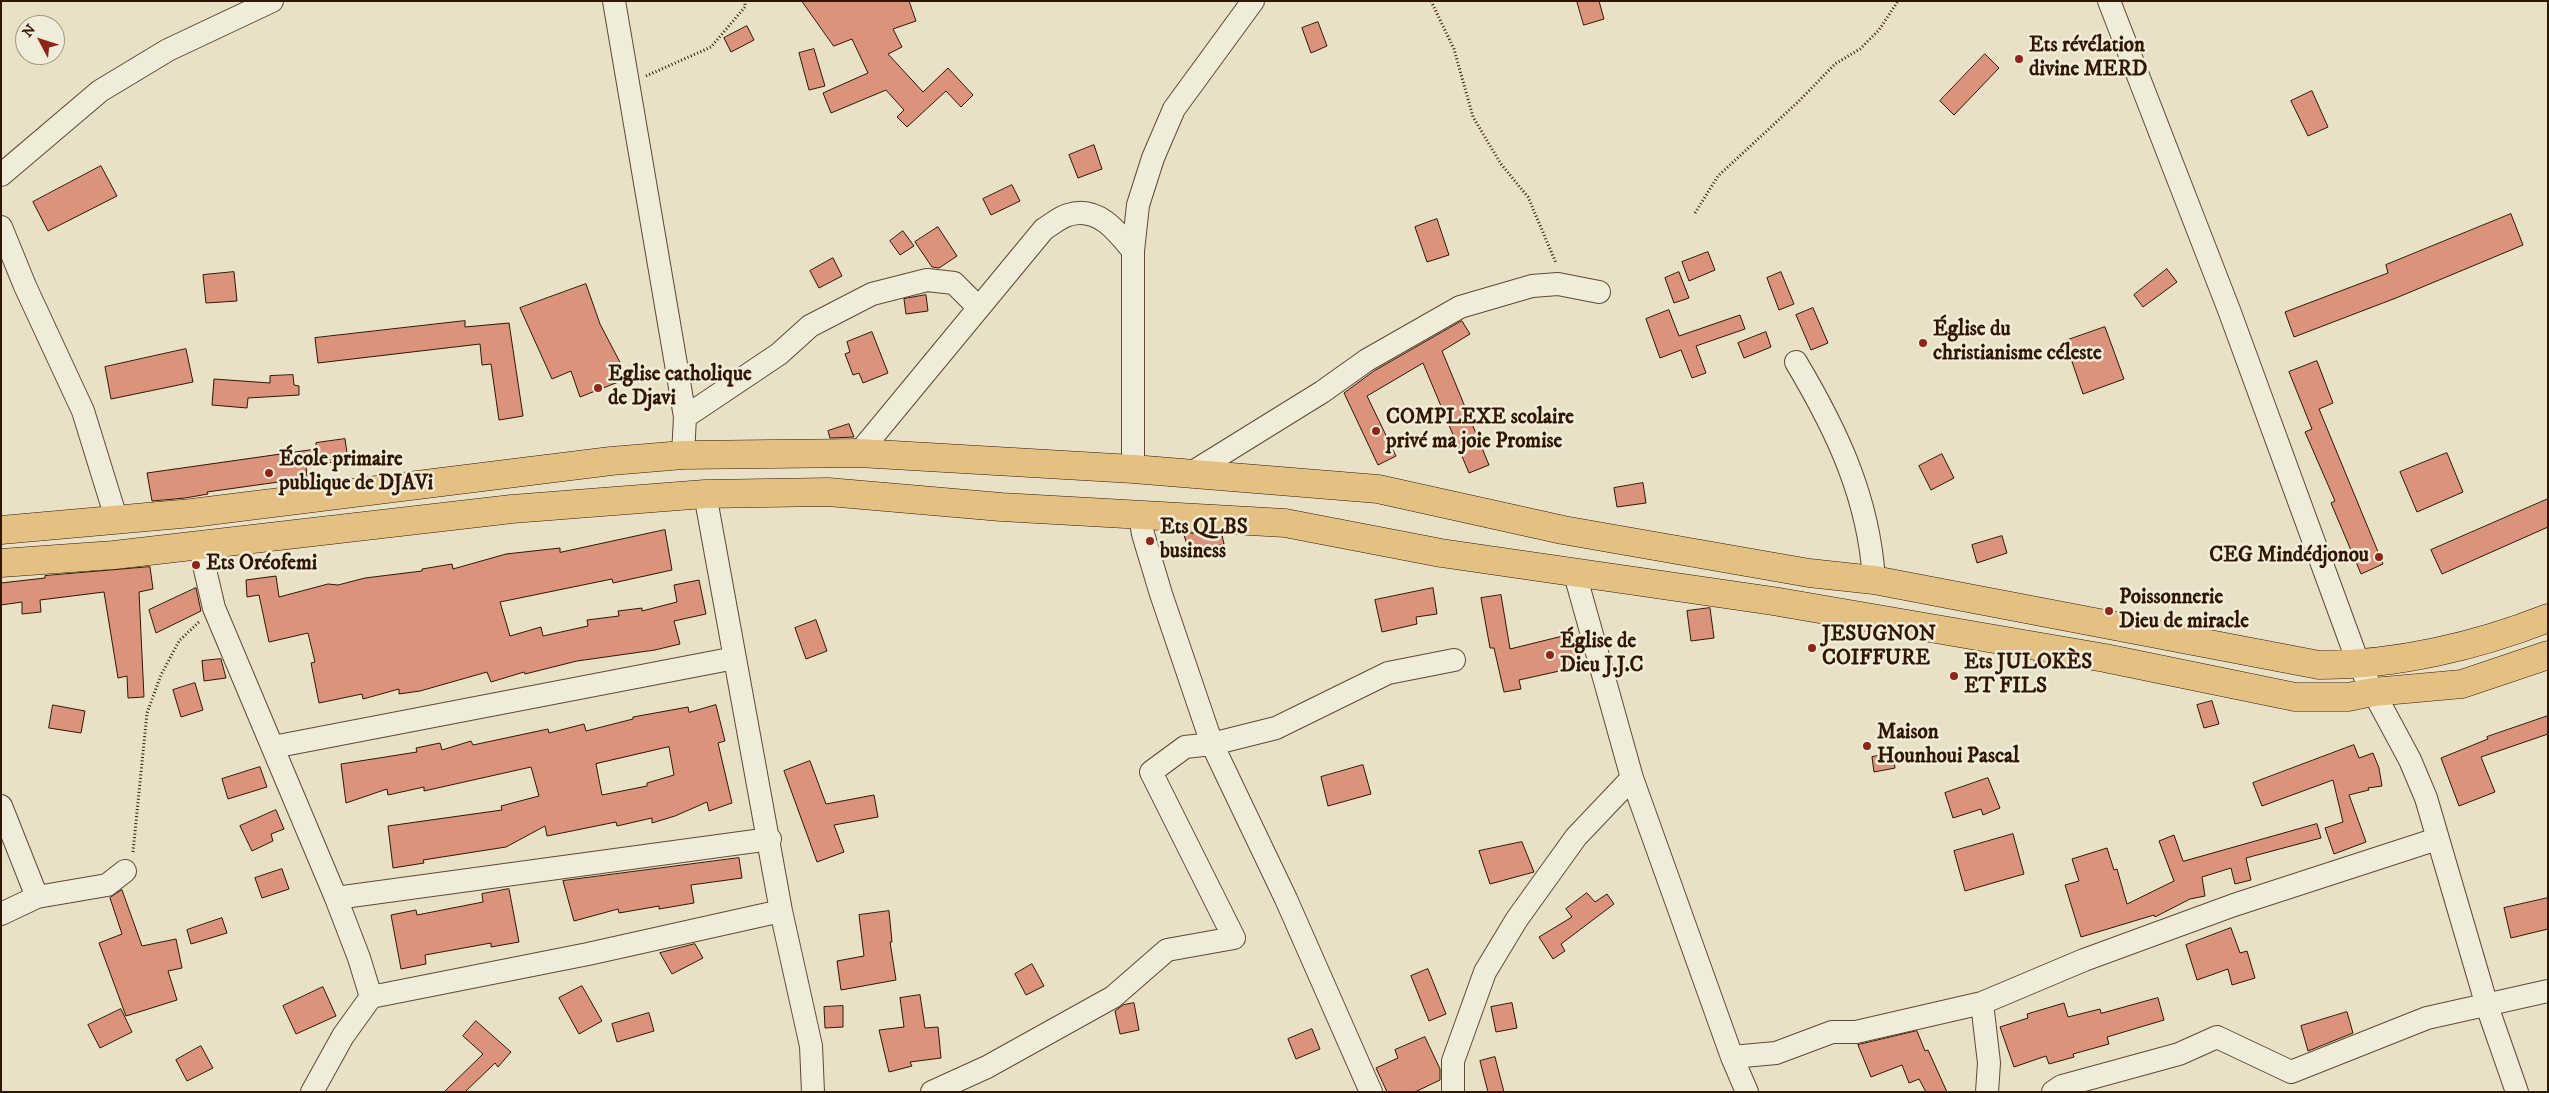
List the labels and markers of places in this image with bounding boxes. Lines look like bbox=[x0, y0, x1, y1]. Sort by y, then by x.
place label: Ets révélation divine MERD bbox=[2029, 34, 2147, 84]
marker: Ets révélation divine MERD bbox=[2013, 53, 2025, 65]
place label: Église du christianisme céleste bbox=[1933, 318, 2102, 368]
marker: Église du christianisme céleste bbox=[1917, 337, 1929, 349]
place label: Eglise catholique de Djavi bbox=[608, 363, 752, 413]
marker: Eglise catholique de Djavi bbox=[592, 382, 604, 394]
place label: COMPLEXE scolaire privé ma joie Promise bbox=[1386, 406, 1574, 456]
marker: COMPLEXE scolaire privé ma joie Promise bbox=[1370, 425, 1382, 437]
place label: École primaire publique de DJAVi bbox=[279, 448, 433, 498]
marker: École primaire publique de DJAVi bbox=[263, 467, 275, 479]
place label: Ets QLBS business bbox=[1160, 516, 1248, 566]
marker: Ets QLBS business bbox=[1144, 535, 1156, 547]
place label: CEG Mindédjonou bbox=[2209, 544, 2369, 570]
marker: CEG Mindédjonou bbox=[2373, 551, 2385, 563]
place label: Ets Oréofemi bbox=[206, 552, 317, 578]
marker: Ets Oréofemi bbox=[190, 559, 202, 571]
place label: Poissonnerie Dieu de miracle bbox=[2119, 586, 2249, 636]
marker: Poissonnerie Dieu de miracle bbox=[2103, 605, 2115, 617]
place label: JESUGNON COIFFURE bbox=[1822, 623, 1936, 673]
place label: Église de Dieu J.J.C bbox=[1560, 630, 1644, 680]
marker: JESUGNON COIFFURE bbox=[1806, 642, 1818, 654]
marker: Église de Dieu J.J.C bbox=[1544, 649, 1556, 661]
place label: Ets JULOKÈS ET FILS bbox=[1964, 651, 2092, 701]
marker: Ets JULOKÈS ET FILS bbox=[1948, 670, 1960, 682]
place label: Maison Hounhoui Pascal bbox=[1877, 721, 2019, 771]
marker: Maison Hounhoui Pascal bbox=[1861, 740, 1873, 752]

